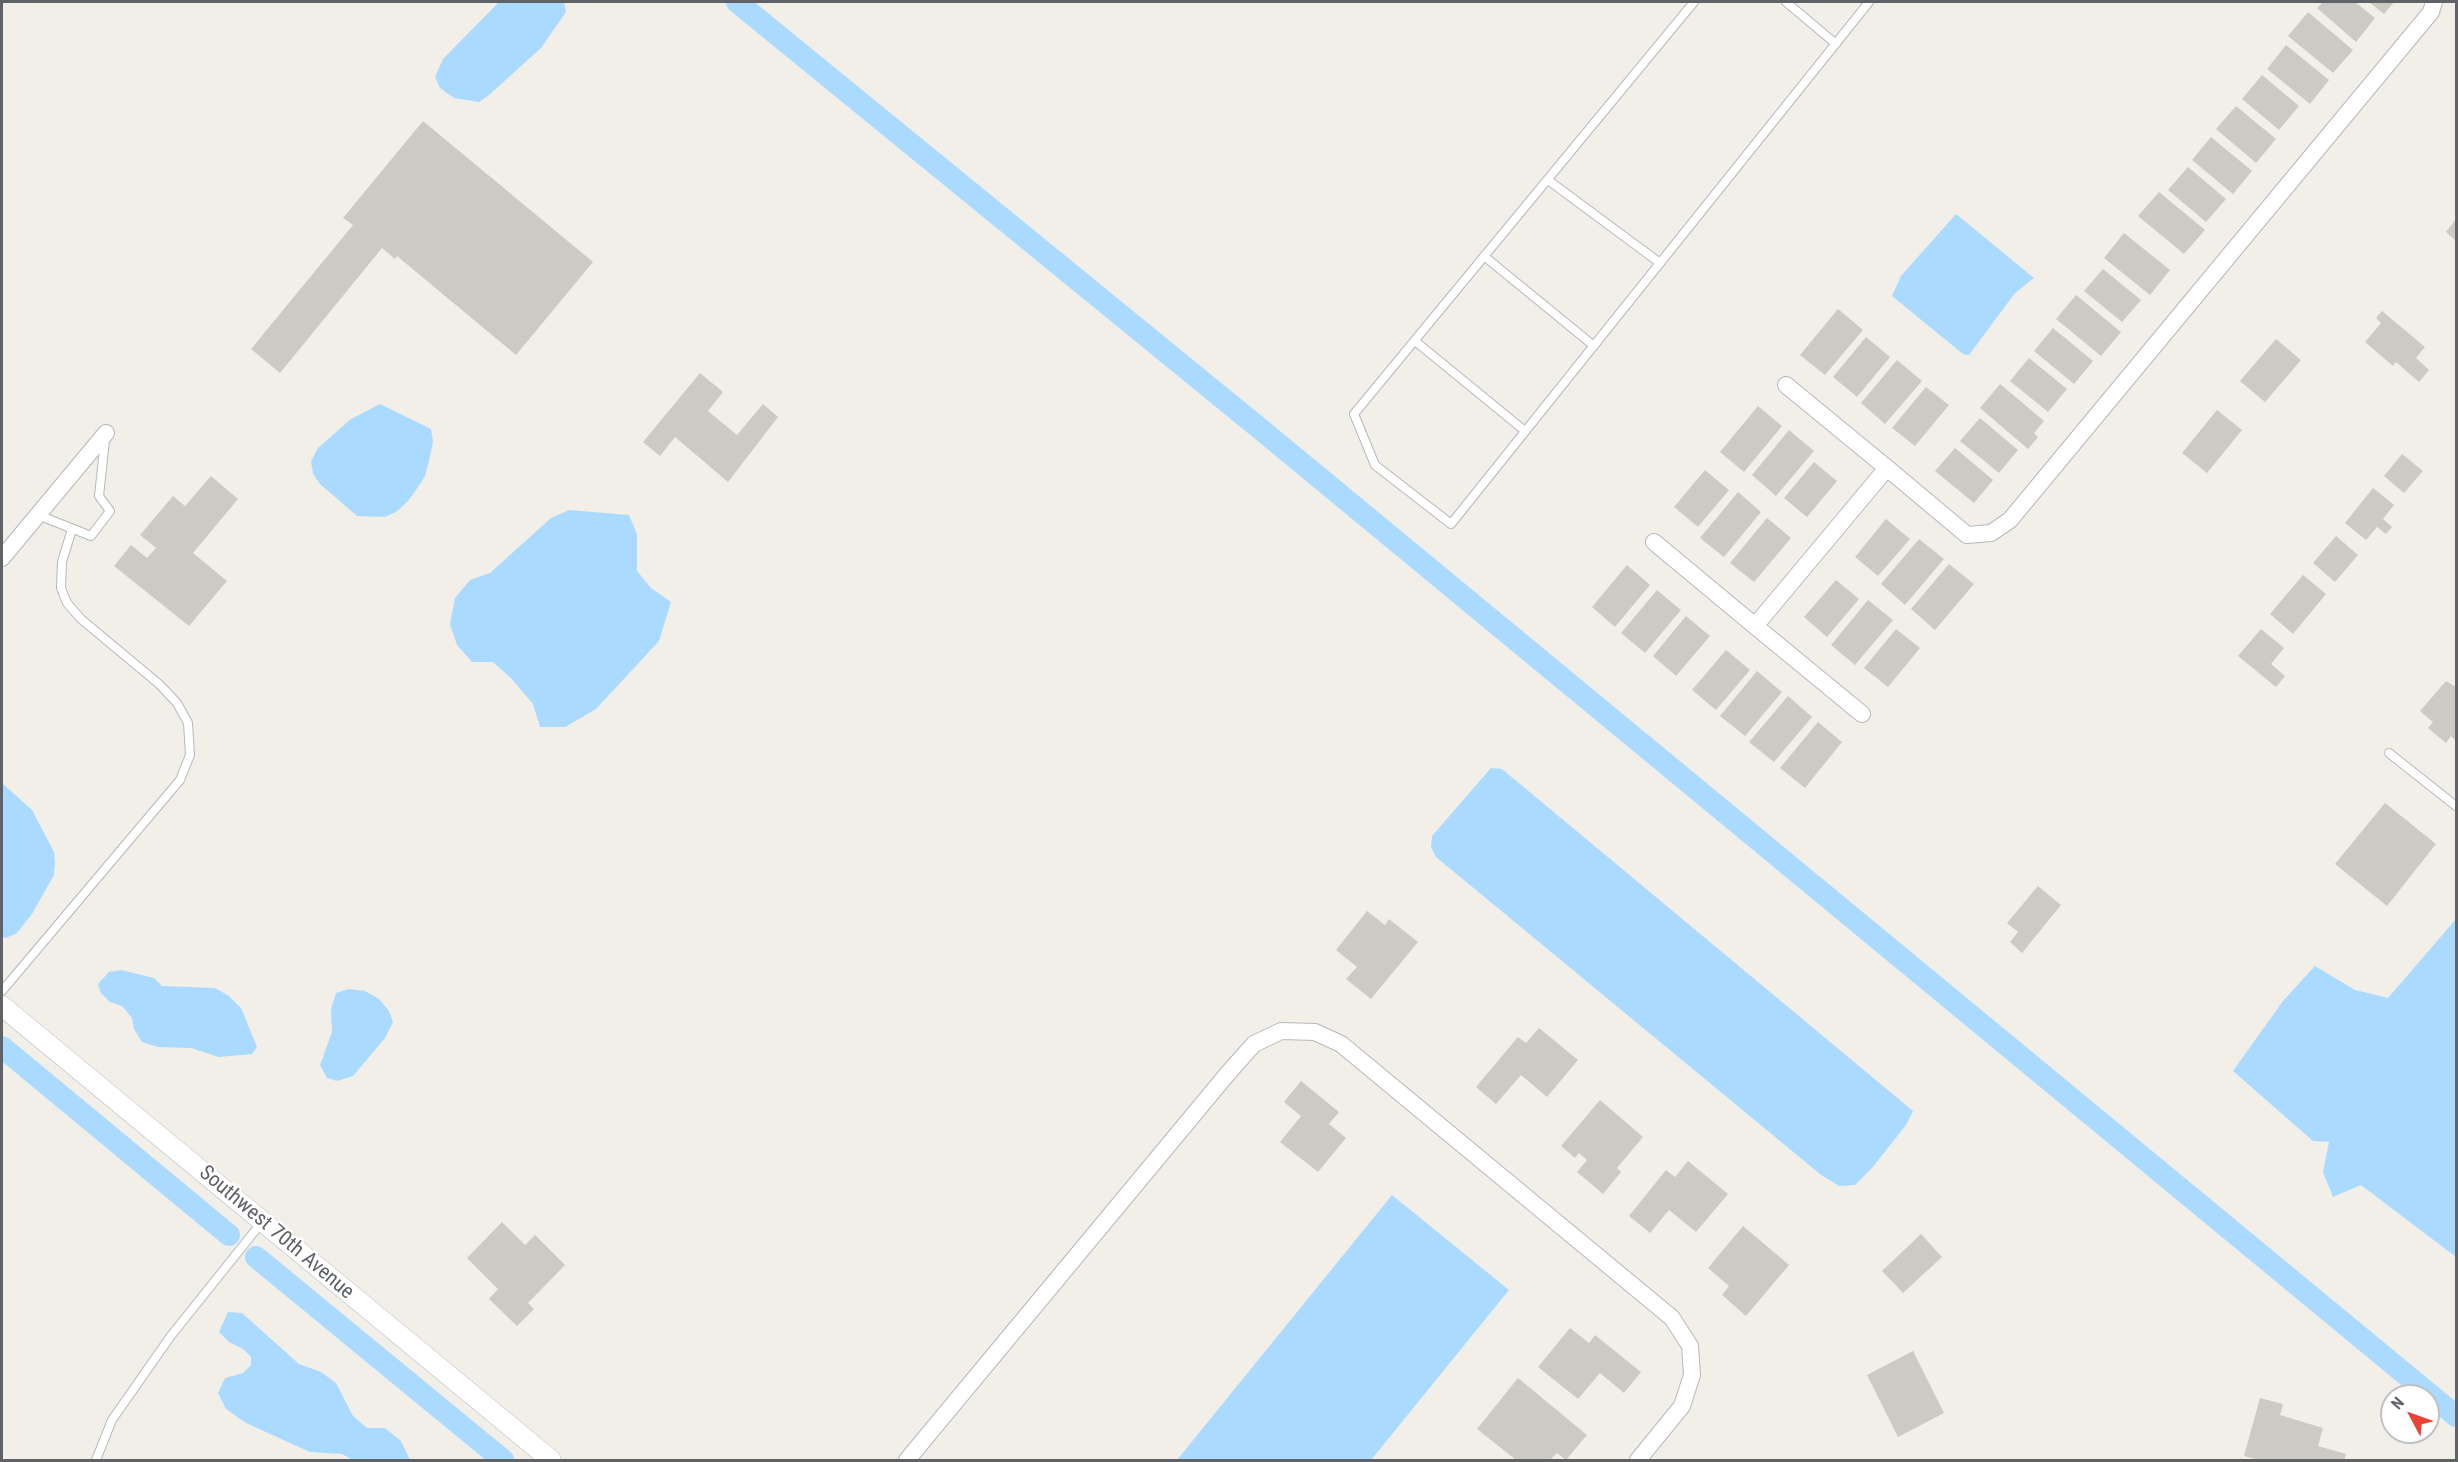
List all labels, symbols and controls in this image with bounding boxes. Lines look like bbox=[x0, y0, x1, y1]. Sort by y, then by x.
street label: Southwest 70th Avenue bbox=[193, 1161, 359, 1305]
north arrow bbox=[2380, 1384, 2440, 1444]
text: N bbox=[2387, 1393, 2408, 1413]

